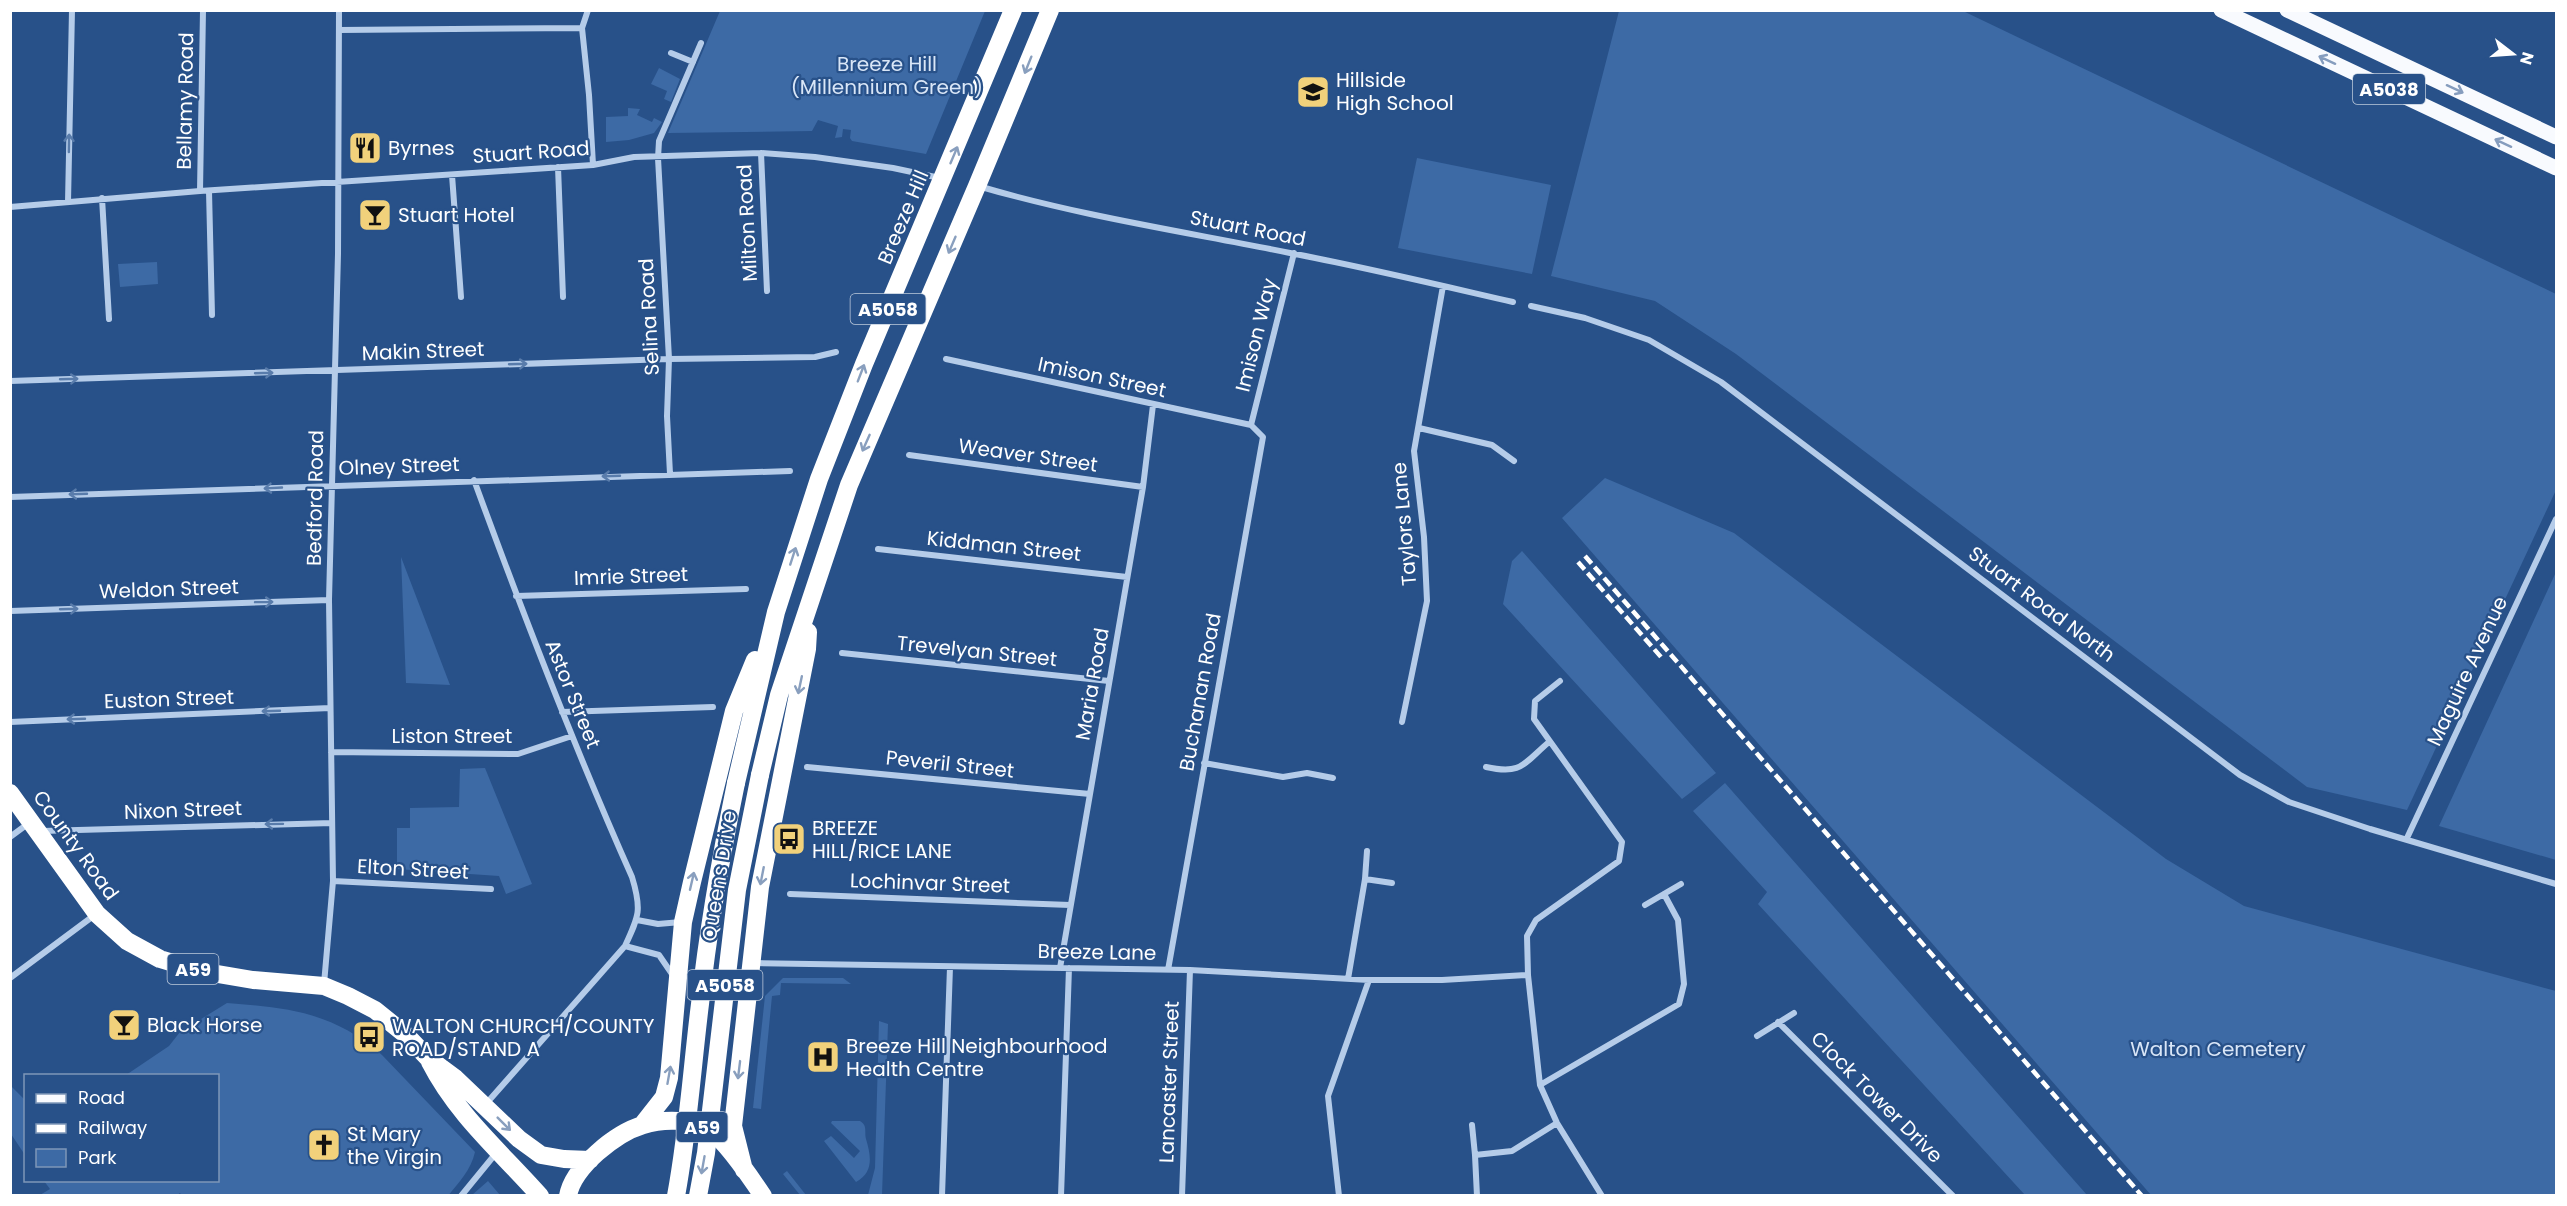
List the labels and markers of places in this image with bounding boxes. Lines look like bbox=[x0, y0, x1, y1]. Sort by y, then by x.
place label: Hillside High School bbox=[1336, 66, 1454, 117]
school or university icon: Hillside High School bbox=[1295, 74, 1331, 110]
restaurant icon: Byrnes bbox=[347, 130, 383, 166]
place label: Byrnes bbox=[388, 134, 455, 162]
bar icon: Stuart Hotel bbox=[357, 197, 393, 233]
place label: Stuart Hotel bbox=[398, 201, 515, 229]
place label: BREEZE HILL/RICE LANE bbox=[812, 814, 952, 865]
bus stop icon: BREEZE HILL/RICE LANE bbox=[771, 821, 807, 857]
bar icon: Black Horse bbox=[106, 1007, 142, 1043]
place label: Black Horse bbox=[147, 1011, 262, 1039]
place label: WALTON CHURCH/COUNTY ROAD/STAND A bbox=[392, 1012, 655, 1063]
bus stop icon: WALTON CHURCH/COUNTY ROAD/STAND A bbox=[351, 1019, 387, 1055]
place label: Breeze Hill Neighbourhood Health Centre bbox=[846, 1032, 1108, 1083]
hospital icon: Breeze Hill Neighbourhood Health Centre bbox=[805, 1039, 841, 1075]
place label: St Mary the Virgin bbox=[347, 1120, 442, 1171]
church icon: St Mary the Virgin bbox=[306, 1127, 342, 1163]

